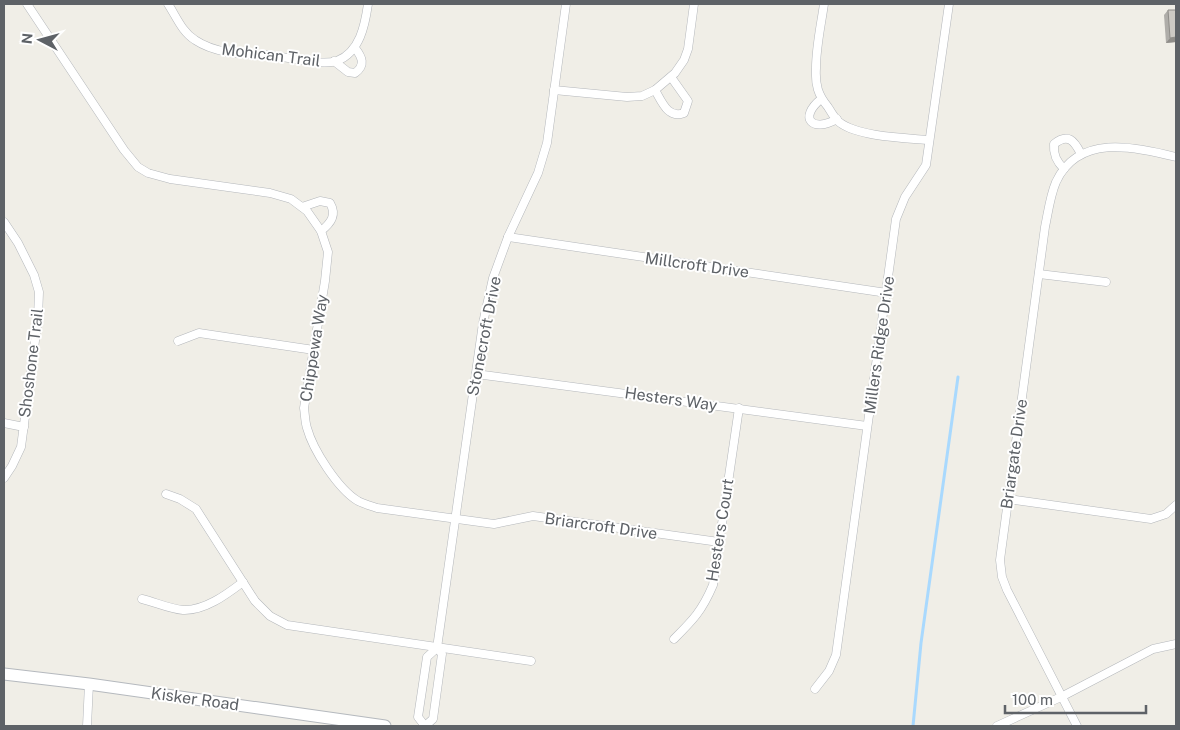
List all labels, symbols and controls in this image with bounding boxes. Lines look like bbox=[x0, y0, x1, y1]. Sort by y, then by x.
north arrow bbox=[15, 15, 65, 65]
text: N bbox=[19, 32, 36, 45]
street label: Mohican Trail bbox=[220, 40, 322, 71]
street label: Millcroft Drive bbox=[644, 248, 750, 282]
street label: Stonecroft Drive bbox=[463, 275, 505, 397]
street label: Millers Ridge Drive bbox=[860, 275, 898, 415]
street label: Chippewa Way bbox=[296, 292, 332, 403]
street label: Shoshone Trail bbox=[15, 307, 47, 419]
street label: Hesters Way bbox=[623, 383, 719, 415]
street label: Briargate Drive bbox=[997, 398, 1031, 510]
street label: Hesters Court bbox=[702, 477, 738, 583]
street label: Briarcroft Drive bbox=[543, 509, 659, 543]
scale bar bbox=[1005, 682, 1146, 714]
street label: Kisker Road bbox=[150, 683, 240, 715]
text: 100 m bbox=[1012, 691, 1053, 708]

